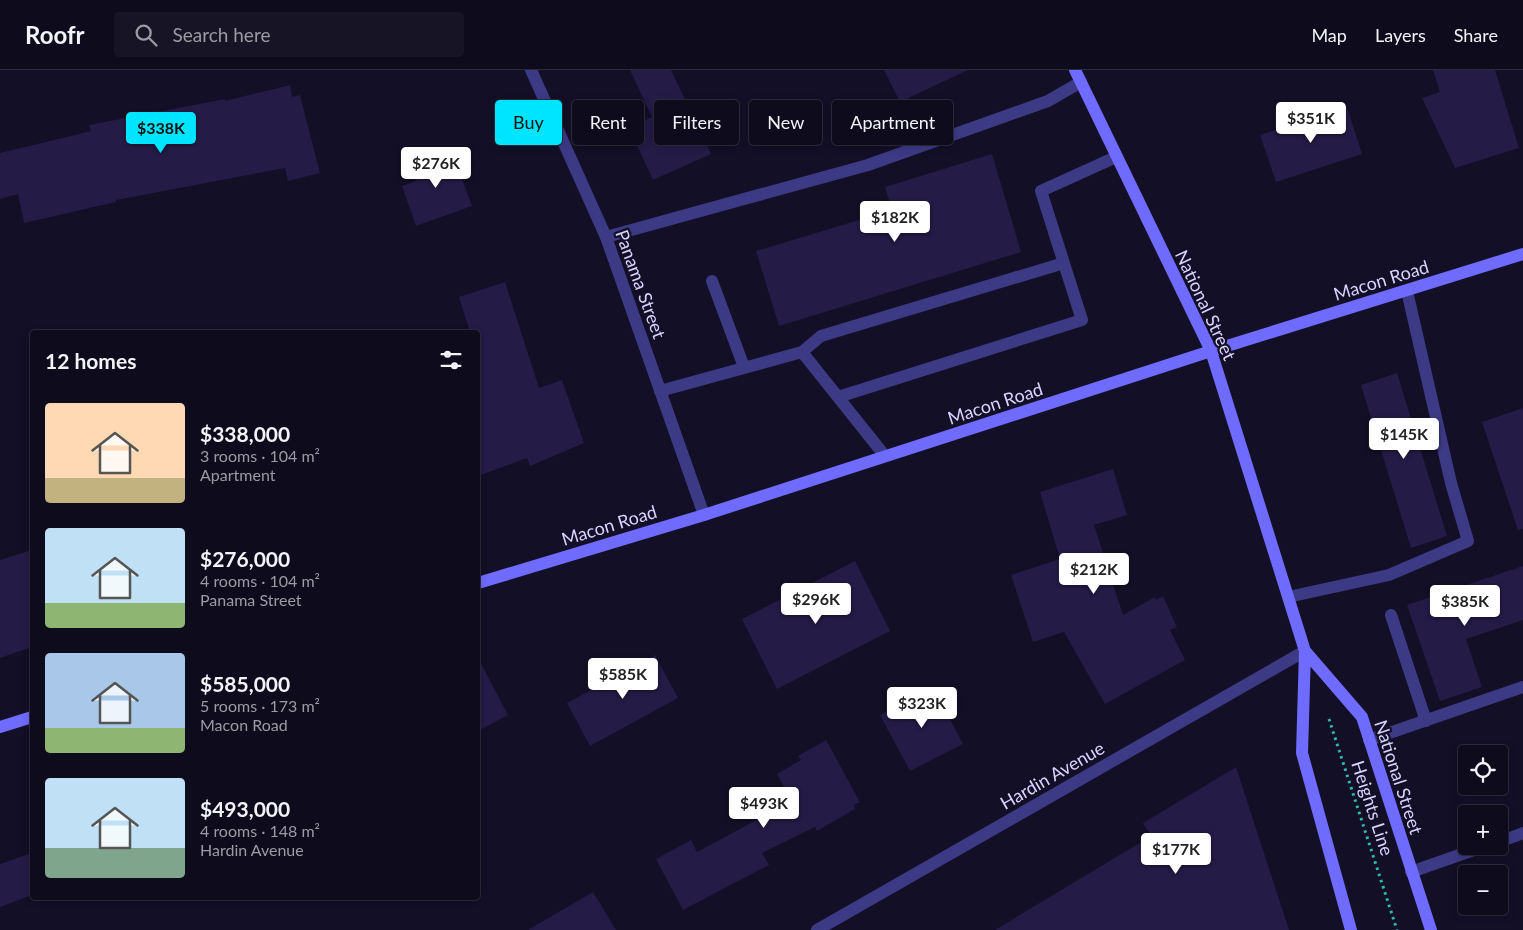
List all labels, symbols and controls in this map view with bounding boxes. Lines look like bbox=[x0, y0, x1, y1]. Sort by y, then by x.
search box bbox=[114, 12, 464, 57]
text: Roofr bbox=[25, 20, 84, 49]
icon: search bbox=[132, 21, 160, 49]
text: Search here bbox=[172, 23, 270, 46]
text: Map bbox=[1311, 24, 1347, 46]
text: Layers bbox=[1375, 24, 1426, 46]
text: Share bbox=[1454, 24, 1498, 46]
chip: Buy bbox=[495, 100, 562, 145]
chip: Rent bbox=[572, 100, 644, 145]
chip: Filters bbox=[654, 100, 739, 145]
chip: New bbox=[749, 100, 822, 145]
chip: Apartment bbox=[832, 100, 953, 145]
pin: $351K bbox=[1276, 102, 1346, 144]
text: $351K bbox=[1287, 108, 1335, 127]
pin: $338K bbox=[126, 112, 196, 154]
text: $338K bbox=[137, 118, 185, 137]
pin: $276K bbox=[401, 146, 471, 189]
text: $276K bbox=[412, 153, 460, 172]
pin: $182K bbox=[860, 200, 930, 243]
text: $182K bbox=[871, 207, 919, 226]
street label: Panama Street bbox=[611, 227, 671, 342]
street label: National Street bbox=[1171, 246, 1241, 364]
street label: Macon Road bbox=[1331, 255, 1431, 305]
icon: filters bbox=[437, 346, 465, 374]
text: 12 homes bbox=[45, 348, 136, 373]
street label: Macon Road bbox=[945, 377, 1045, 429]
pin: $145K bbox=[1369, 418, 1439, 460]
text: $338,000 bbox=[200, 421, 290, 446]
icon: home bbox=[85, 423, 145, 483]
text: $145K bbox=[1380, 424, 1428, 443]
text: 3 rooms · 104 m² bbox=[200, 446, 320, 465]
text: Apartment bbox=[200, 465, 275, 484]
street label: Macon Road bbox=[559, 500, 659, 550]
text: $276,000 bbox=[200, 546, 290, 571]
icon: home bbox=[85, 548, 145, 608]
pin: $212K bbox=[1059, 552, 1129, 595]
text: $212K bbox=[1070, 559, 1118, 578]
text: 4 rooms · 104 m² bbox=[200, 571, 320, 590]
pin: $296K bbox=[781, 582, 851, 625]
pin: $385K bbox=[1430, 584, 1500, 627]
text: $296K bbox=[792, 589, 840, 608]
text: Panama Street bbox=[200, 590, 302, 609]
text: $385K bbox=[1441, 591, 1489, 610]
pin: $585K bbox=[588, 658, 658, 700]
text: $585K bbox=[599, 664, 647, 683]
text: $585,000 bbox=[200, 671, 290, 696]
icon: home bbox=[85, 673, 145, 733]
pin: $323K bbox=[887, 686, 957, 729]
text: $323K bbox=[898, 693, 946, 712]
text: 5 rooms · 173 m² bbox=[200, 696, 320, 715]
text: Macon Road bbox=[200, 715, 288, 734]
street label: National Street bbox=[1370, 717, 1428, 837]
street label: Hardin Avenue bbox=[996, 736, 1108, 814]
map controls bbox=[1458, 745, 1508, 915]
button: locate bbox=[1458, 745, 1508, 795]
street label: Heights Line bbox=[1347, 758, 1399, 858]
pin: $493K bbox=[729, 786, 799, 829]
text: $493K bbox=[740, 793, 788, 812]
text: $493,000 bbox=[200, 796, 290, 821]
icon: home bbox=[85, 798, 145, 858]
button: + bbox=[1458, 805, 1508, 855]
text: 4 rooms · 148 m² bbox=[200, 821, 320, 840]
pin: $177K bbox=[1141, 832, 1211, 875]
text: $177K bbox=[1152, 839, 1200, 858]
text: Hardin Avenue bbox=[200, 840, 304, 859]
button: − bbox=[1458, 865, 1508, 915]

